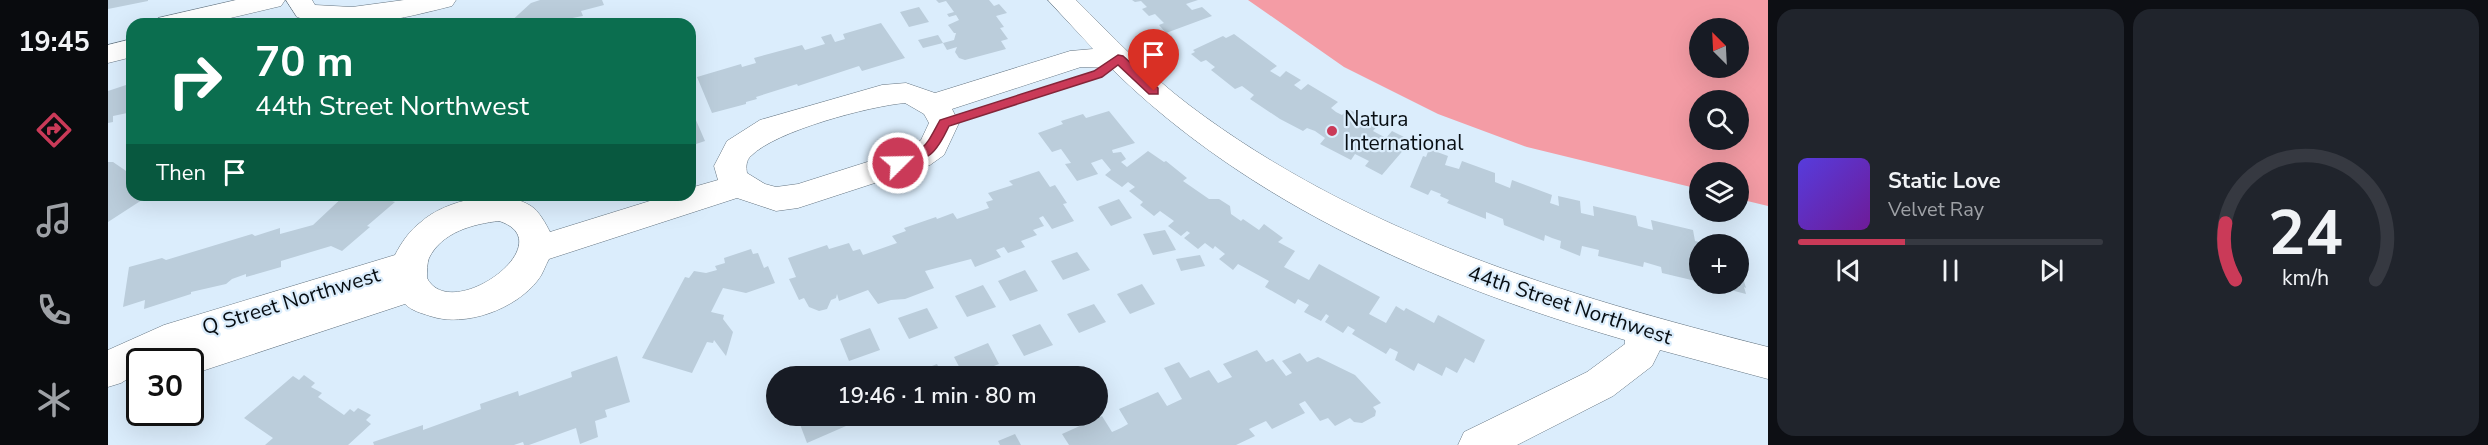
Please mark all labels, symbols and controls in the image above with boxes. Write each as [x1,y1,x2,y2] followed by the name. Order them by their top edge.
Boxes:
[1689,18,1749,78] north arrow
[1689,18,1749,294] map controls
[18,24,90,61] text: 19:45
[1128,29,1179,91] pin
[255,34,354,91] text: 70 m
[1137,38,1170,71] icon: arrive
[156,42,234,120] icon: right
[255,88,529,125] text: 44th Street Northwest
[1689,90,1749,150] button: search
[1344,105,1464,157] place label: Natura International
[33,109,75,151] icon: directions
[1325,124,1339,138] marker: Natura International
[866,131,930,195] position arrow
[218,156,251,189] icon: arrive
[156,158,206,188] text: Then
[1689,162,1749,222] button: layers
[1888,166,2001,196] text: Static Love
[2268,191,2343,276] text: 24
[1888,196,1984,223] text: Velvet Ray
[33,199,75,241] icon: music
[1689,234,1749,294] button: +
[1832,254,1865,287] icon: previous
[1934,254,1967,287] icon: pause
[2035,254,2068,287] icon: next
[1464,259,1676,351] street label: 44th Street Northwest
[199,260,384,341] street label: Q Street Northwest
[2282,263,2329,293] text: km/h
[33,289,75,331] icon: phone
[126,348,204,426] speed limit sign: 30
[33,379,75,421] icon: climate
[838,381,1036,411] text: 19:46 · 1 min · 80 m

